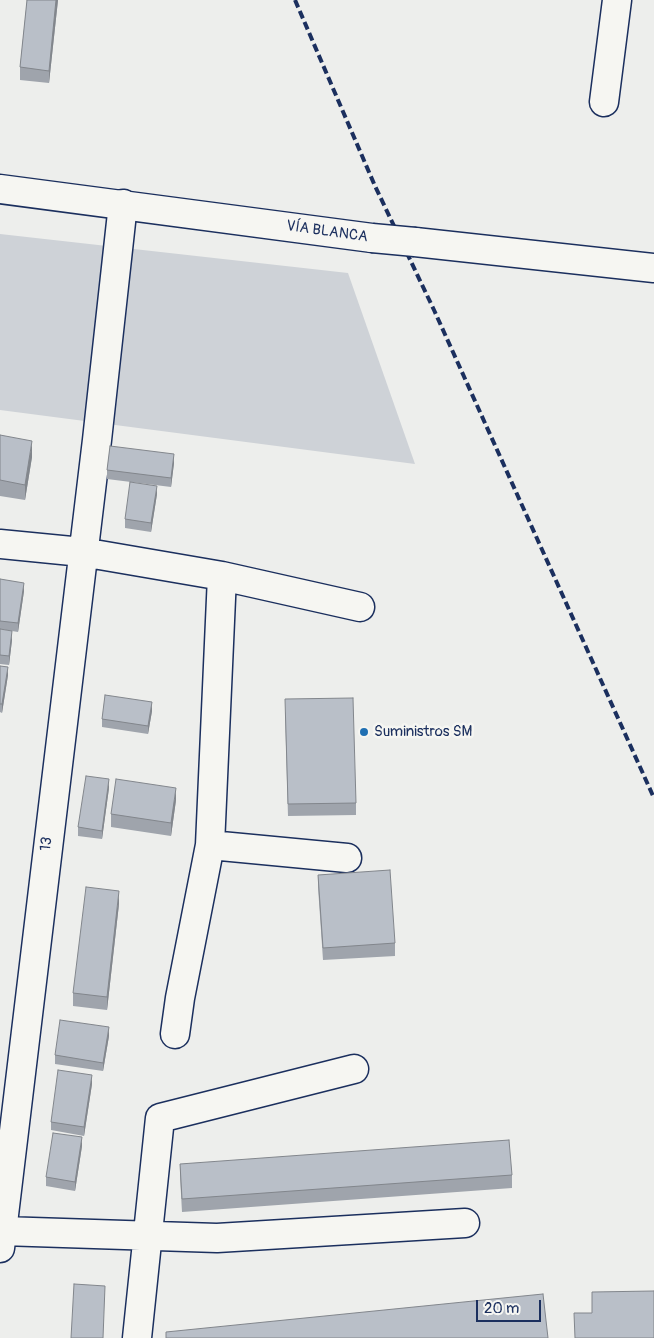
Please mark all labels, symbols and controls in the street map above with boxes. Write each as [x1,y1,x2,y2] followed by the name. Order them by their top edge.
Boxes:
[285,217,369,247] street label: VÍA BLANCA
[374,723,472,741] place label: Suministros SM
[358,726,370,738] marker: Suministros SM
[37,836,57,852] street label: 13
[479,1290,544,1322] scale bar
[484,1299,519,1318] text: 20 m

